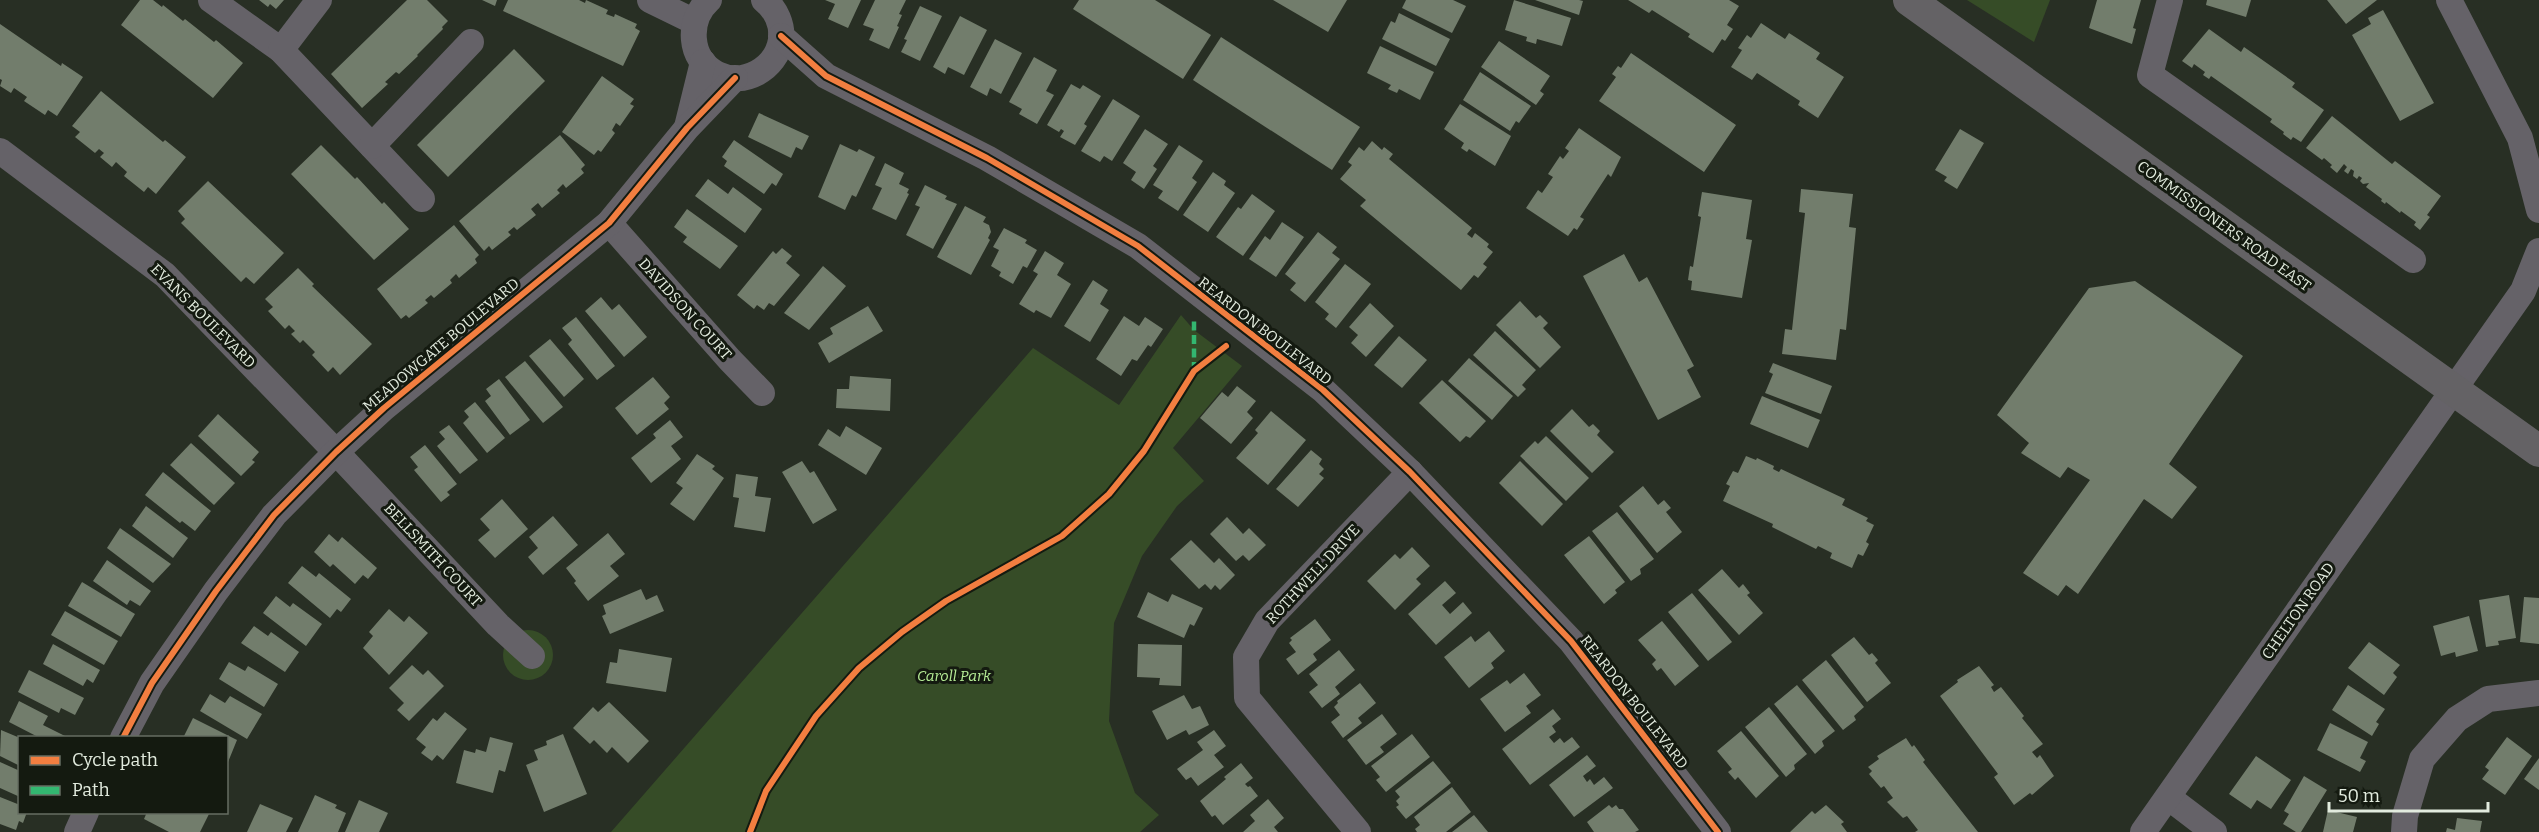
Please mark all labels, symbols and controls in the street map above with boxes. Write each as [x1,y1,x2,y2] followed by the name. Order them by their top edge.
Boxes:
[2134,157,2315,295] street label: COMMISSIONERS ROAD EAST
[635,255,735,364] street label: DAVIDSON COURT
[147,260,259,372] street label: EVANS BOULEVARD
[1195,273,1335,389] street label: REARDON BOULEVARD
[359,274,523,416] street label: MEADOWGATE BOULEVARD
[380,500,486,611] street label: BELLSMITH COURT
[1262,521,1364,627] street label: ROTHWELL DRIVE
[2258,559,2338,663] street label: CHELTON ROAD
[1576,632,1692,772] street label: REARDON BOULEVARD
[917,667,992,685] park label: Caroll Park
[18,736,228,814] legend
[72,749,158,771] text: Cycle path
[2329,775,2488,813] scale bar
[72,779,110,801] text: Path
[2338,785,2380,807] text: 50 m

